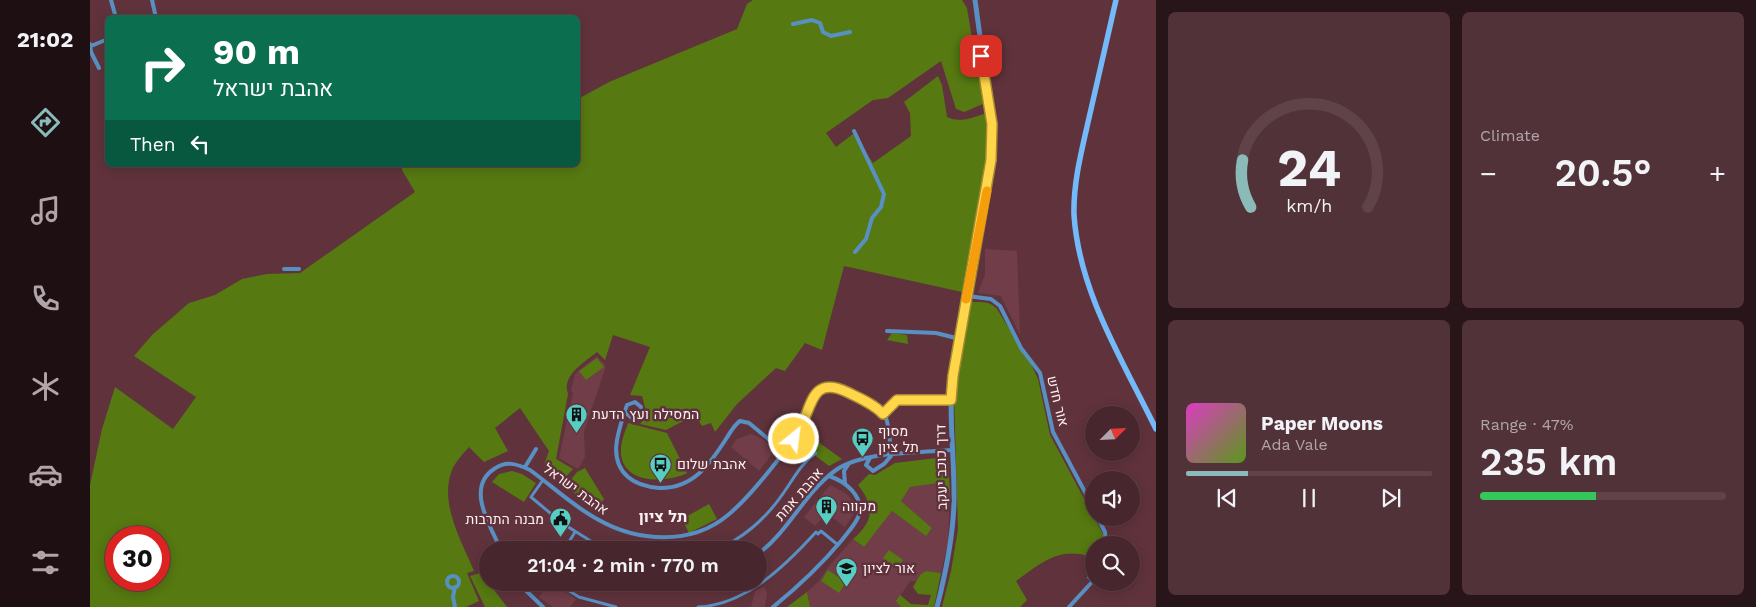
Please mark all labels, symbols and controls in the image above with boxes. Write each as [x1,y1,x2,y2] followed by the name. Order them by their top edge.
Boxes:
[17,27,73,52] text: 21:02
[213,31,300,73] text: 90 m
[130,35,195,100] icon: right
[960,35,1002,77] pin
[967,42,995,70] icon: arrive
[213,76,333,101] text: אהבת ישראל
[28,105,63,140] icon: directions
[1480,126,1540,145] text: Climate
[186,130,214,158] icon: left
[130,133,176,156] text: Then
[1277,138,1341,199] text: 24
[1554,151,1652,195] text: 20.5°
[1480,157,1497,190] text: −
[1709,157,1726,190] text: +
[28,193,63,228] icon: music
[1286,195,1332,216] text: km/h
[28,281,63,316] icon: phone
[28,369,63,404] icon: climate
[1044,374,1072,428] street label: אור חדש
[564,402,588,433] building icon: המסילה ועץ הדעת
[592,406,699,422] place label: המסילה ועץ הדעת
[1085,406,1140,461] north arrow
[1085,406,1140,591] map controls
[767,412,819,464] position arrow
[1261,412,1383,435] text: Paper Moons
[1480,415,1574,434] text: Range · 47%
[878,423,919,455] place label: מסוף תל ציון
[932,424,950,510] street label: דרך כוכב יעקב
[850,427,874,458] bus stop icon: מסוף תל ציון
[1261,435,1328,454] text: Ada Vale
[1480,440,1617,484] text: 235 km
[649,452,673,483] bus stop icon: אהבת שלום
[677,456,746,472] place label: אהבת שלום
[28,457,63,492] icon: car
[540,460,612,518] street label: אהבת ישראל
[772,464,826,524] street label: אהבת אמת
[1085,471,1140,526] button: sound
[1213,484,1241,512] icon: previous
[1295,484,1323,512] icon: pause
[1377,484,1405,512] icon: next
[814,494,838,525] building icon: מקווה
[842,498,876,514] place label: מקווה
[548,507,572,538] public building icon: מבנה התרבות
[639,507,687,526] district label: תל ציון
[466,511,544,527] place label: מבנה התרבות
[105,526,170,591] speed limit sign: 30
[1085,536,1140,591] button: search
[28,545,63,580] icon: filters
[527,554,719,577] text: 21:04 · 2 min · 770 m
[835,556,859,587] school or university icon: אור לציון
[863,560,915,576] place label: אור לציון

